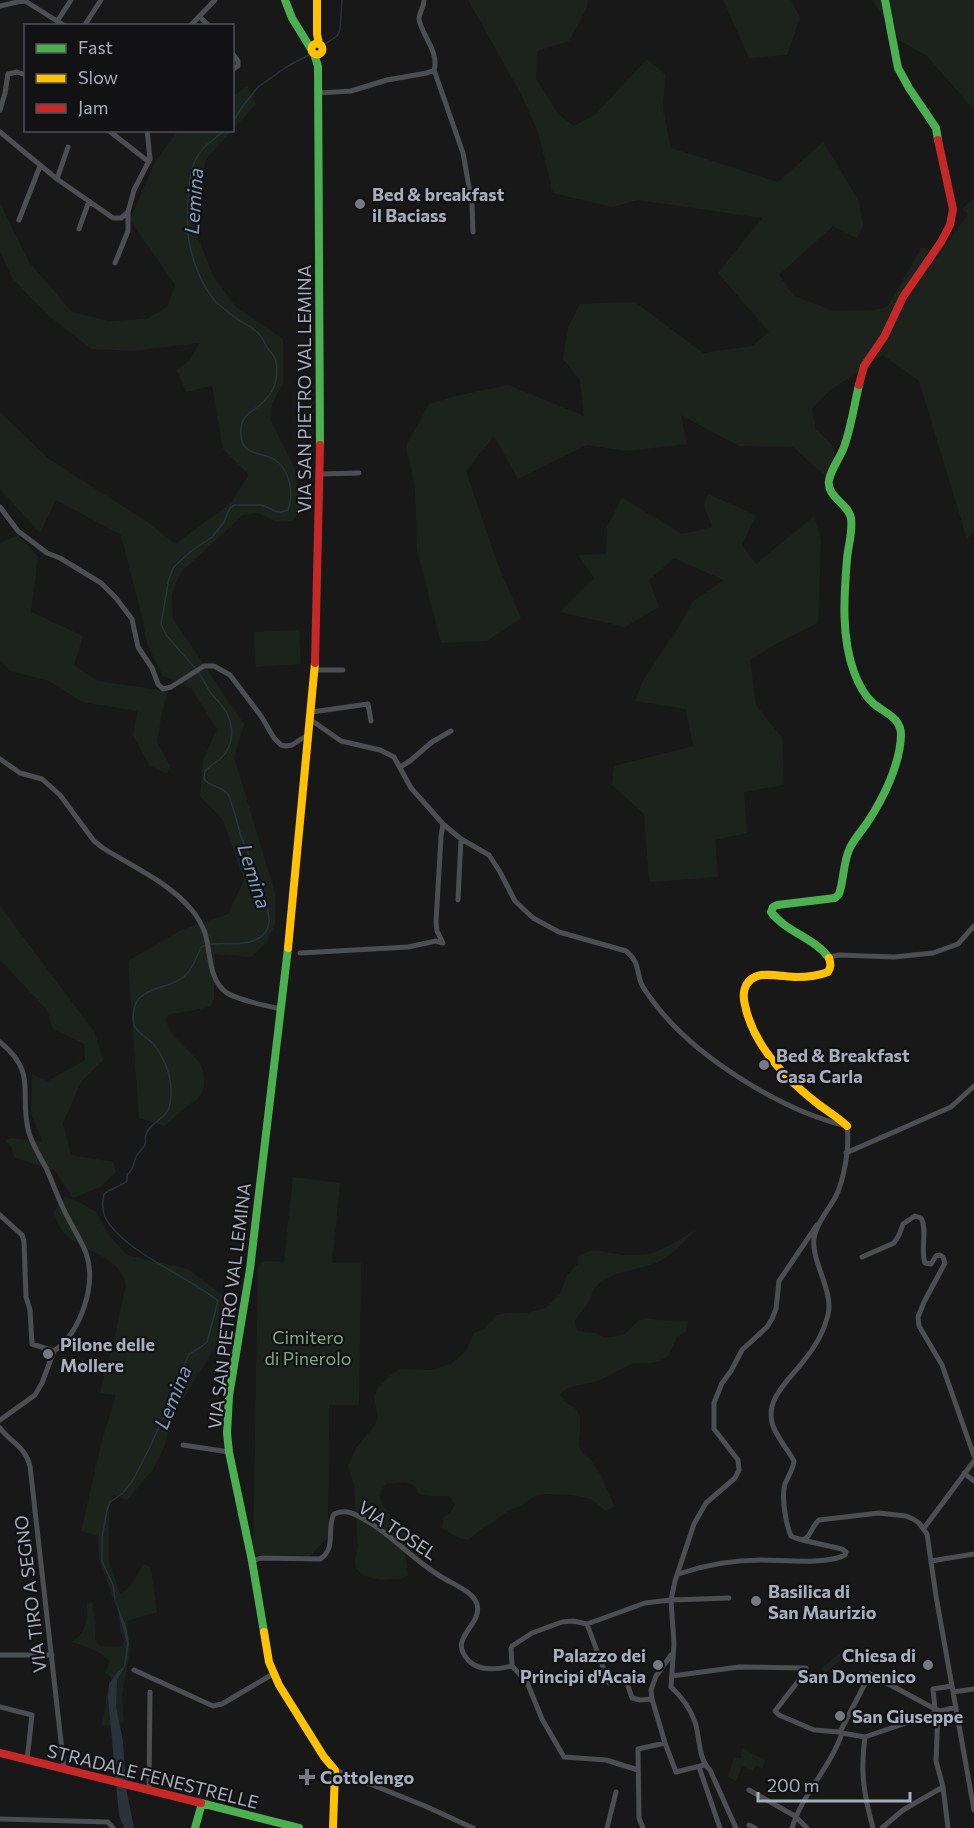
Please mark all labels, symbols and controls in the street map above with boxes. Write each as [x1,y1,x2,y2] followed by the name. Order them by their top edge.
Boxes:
[24,24,234,132] legend
[78,36,113,58] text: Fast
[78,66,118,88] text: Slow
[78,96,108,118] text: Jam
[179,167,207,235] water label: Lemina
[372,183,505,226] place label: Bed & breakfast il Baciass
[353,197,367,211] marker: Bed & breakfast il Baciass
[293,265,315,513] street label: VIA SAN PIETRO VAL LEMINA
[233,841,277,911] water label: Lemina
[776,1044,910,1087] place label: Bed & Breakfast Casa Carla
[757,1058,771,1072] marker: Bed & Breakfast Casa Carla
[203,1181,255,1431] street label: VIA SAN PIETRO VAL LEMINA
[264,1326,352,1369] park label: Cimitero di Pinerolo
[60,1333,155,1376] place label: Pilone delle Mollere
[41,1347,55,1361] marker: Pilone delle Mollere
[148,1362,196,1432] water label: Lemina
[354,1496,442,1564] street label: VIA TOSEL
[9,1514,51,1674] street label: VIA TIRO A SEGNO
[768,1580,877,1623] place label: Basilica di San Maurizio
[749,1594,763,1608] marker: Basilica di San Maurizio
[520,1644,646,1687] place label: Palazzo dei Principi d'Acaia
[798,1644,916,1687] place label: Chiesa di San Domenico
[651,1658,665,1672] marker: Palazzo dei Principi d'Acaia
[921,1658,935,1672] marker: Chiesa di San Domenico
[852,1705,963,1727] place label: San Giuseppe
[833,1709,847,1723] marker: San Giuseppe
[45,1739,261,1813] street label: STRADALE FENESTRELLE
[758,1765,910,1803] scale bar
[320,1766,414,1788] place label: Cottolengo
[298,1768,316,1786] marker: Cottolengo
[767,1774,820,1796] text: 200 m

